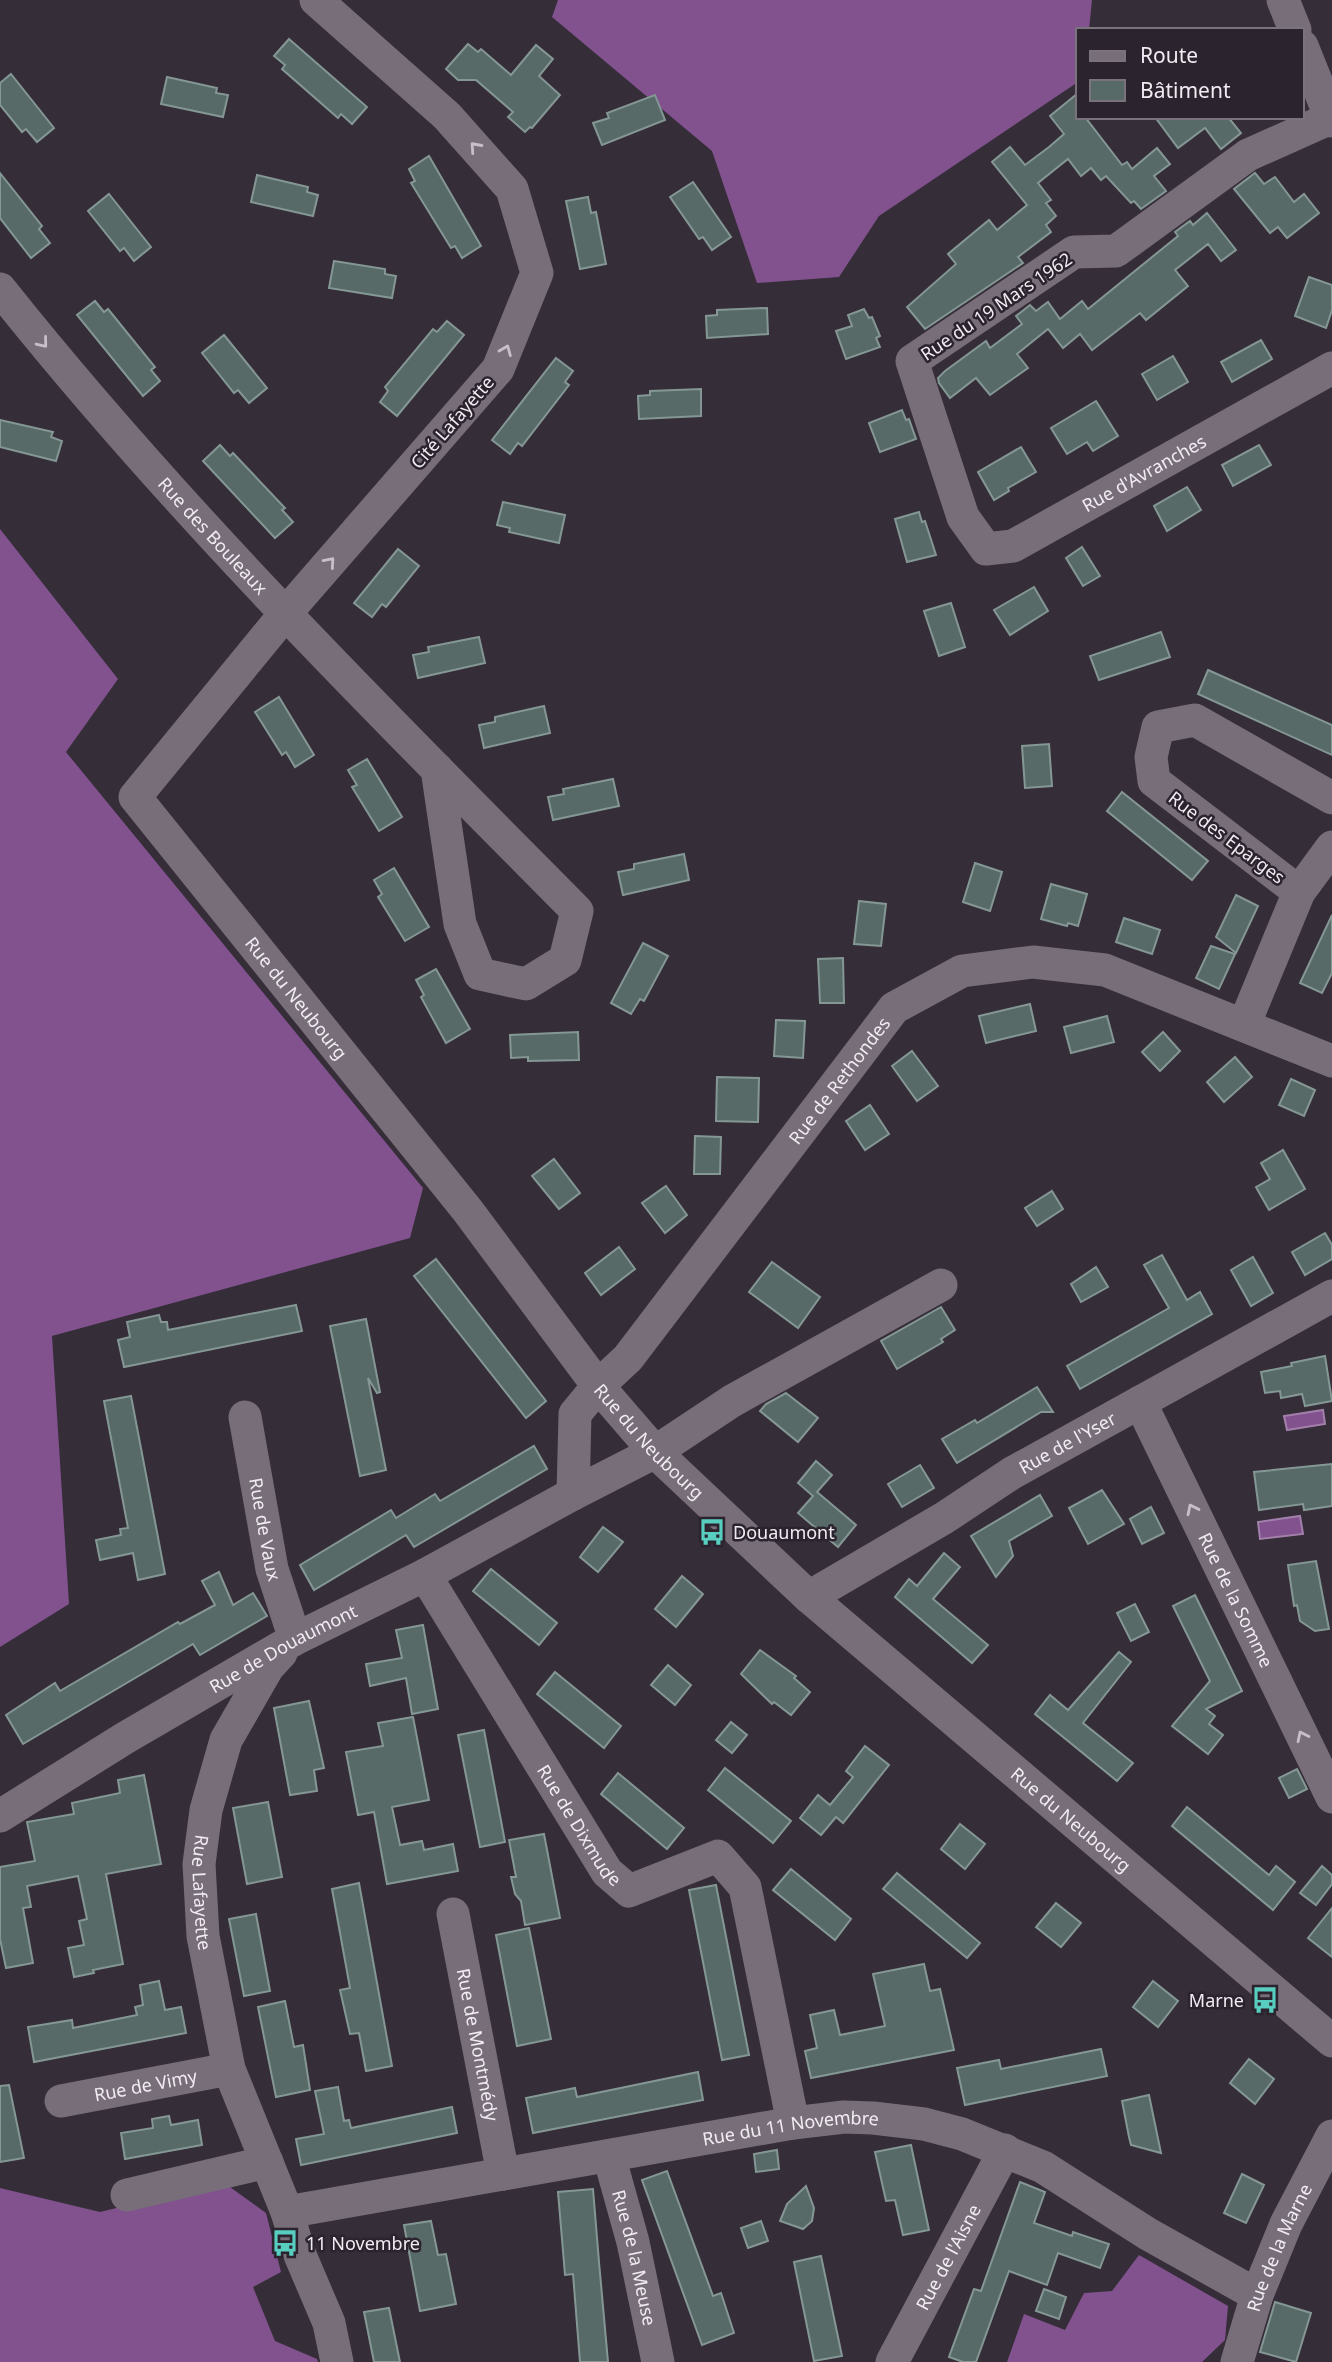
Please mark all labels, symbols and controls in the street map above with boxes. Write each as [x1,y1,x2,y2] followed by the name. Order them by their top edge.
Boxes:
[1076,28,1304,119] legend
[1140,41,1198,69] text: Route
[1140,76,1231,104] text: Bâtiment
[471,142,483,155] one-way arrow
[916,246,1076,366] street label: Rue du 19 Mars 1962
[34,335,47,347] one-way arrow
[497,345,511,357] one-way arrow
[405,370,499,474] street label: Cité Lafayette
[1078,429,1210,517] street label: Rue d'Avranches
[153,472,273,600] street label: Rue des Bouleaux
[322,557,334,570] one-way arrow
[1164,785,1290,889] street label: Rue des Eparges
[240,932,353,1064] street label: Rue du Neubourg
[783,1012,895,1149] street label: Rue de Rethondes
[589,1378,709,1504] street label: Rue du Neubourg
[1014,1406,1121,1479] street label: Rue de l'Yser
[244,1476,287,1584] street label: Rue de Vaux
[1187,1504,1201,1516] one-way arrow
[697,1517,727,1547] bus stop icon: Douaumont
[733,1520,835,1544] place label: Douaumont
[1193,1528,1279,1671] street label: Rue de la Somme
[205,1598,361,1698] street label: Rue de Douaumont
[1296,1731,1310,1743] one-way arrow
[532,1760,627,1891] street label: Rue de Dixmude
[1006,1762,1136,1877] street label: Rue du Neubourg
[187,1833,217,1952] street label: Rue Lafayette
[452,1966,505,2124] street label: Rue de Montmédy
[1250,1985,1280,2015] bus stop icon: Marne
[1189,1988,1244,2012] place label: Marne
[92,2063,200,2106] street label: Rue de Vimy
[701,2104,880,2151] street label: Rue du 11 Novembre
[1241,2179,1317,2315] street label: Rue de la Marne
[607,2187,662,2328] street label: Rue de la Meuse
[910,2200,986,2314] street label: Rue de l'Aisne
[270,2228,300,2258] bus stop icon: 11 Novembre
[306,2231,420,2255] place label: 11 Novembre

